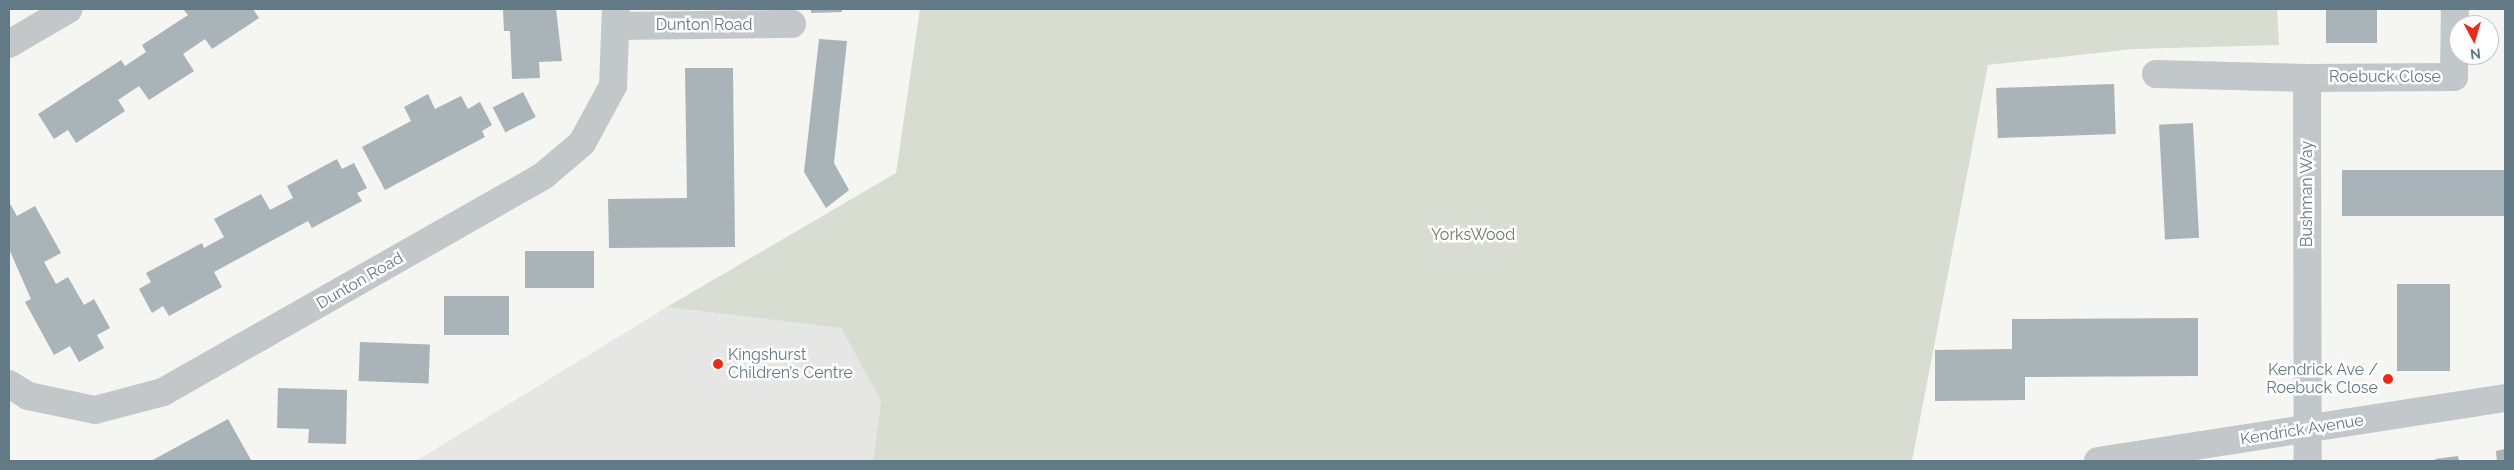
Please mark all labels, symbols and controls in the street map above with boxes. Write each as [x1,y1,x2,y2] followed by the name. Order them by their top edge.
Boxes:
[656,15,752,35] street label: Dunton Road
[2449,15,2499,65] north arrow
[2469,45,2482,62] text: N
[2329,67,2441,87] street label: Roebuck Close
[2297,140,2317,248] street label: Bushman Way
[1431,225,1515,245] park label: YorksWood
[313,249,407,313] street label: Dunton Road
[728,345,853,383] place label: Kingshurst Children’s Centre
[712,358,724,370] marker: Kingshurst Children’s Centre
[2266,360,2378,398] place label: Kendrick Ave / Roebuck Close
[2382,373,2394,385] marker: Kendrick Ave / Roebuck Close
[2239,411,2365,449] street label: Kendrick Avenue

